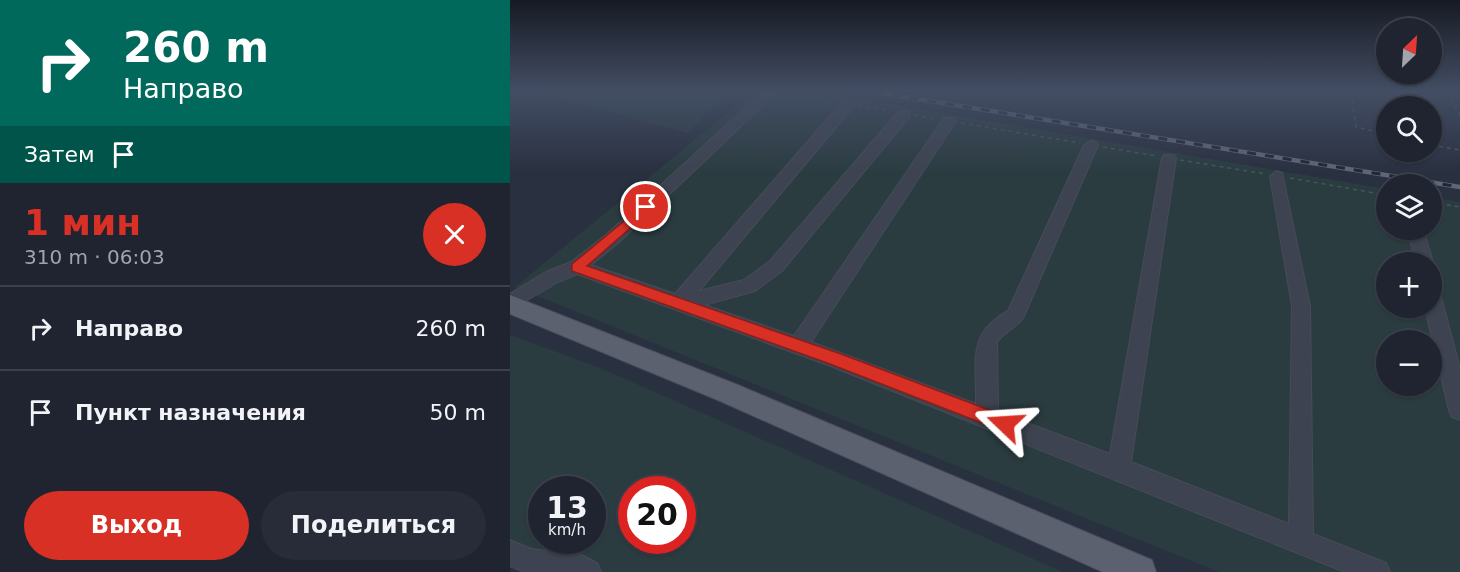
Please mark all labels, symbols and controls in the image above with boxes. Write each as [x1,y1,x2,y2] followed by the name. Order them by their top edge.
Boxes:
[1376,18,1442,84] north arrow
[1376,18,1442,396] map controls
[123,23,269,72] text: 260 m
[24,24,102,102] icon: right
[123,73,244,104] text: Направо
[1376,96,1442,162] button: search
[107,138,140,171] icon: arrive
[24,142,95,167] text: Затем
[1376,174,1442,240] button: layers
[620,181,671,232] pin
[629,190,662,223] icon: arrive
[24,202,141,243] text: 1 мин
[423,203,486,266] button: close
[24,245,165,269] text: 310 m · 06:03
[1376,252,1442,318] button: +
[24,312,57,345] icon: right
[75,316,183,341] text: Направо
[416,316,486,341] text: 260 m
[1376,330,1442,396] button: −
[973,392,1037,456] position arrow
[24,396,57,429] icon: arrive
[75,400,306,425] text: Пункт назначения
[430,400,486,425] text: 50 m
[618,476,696,554] speed limit sign: 20
[546,490,588,525] text: 13
[24,491,249,560] button: Выход
[261,491,486,560] button: Поделиться
[548,521,586,539] text: km/h

